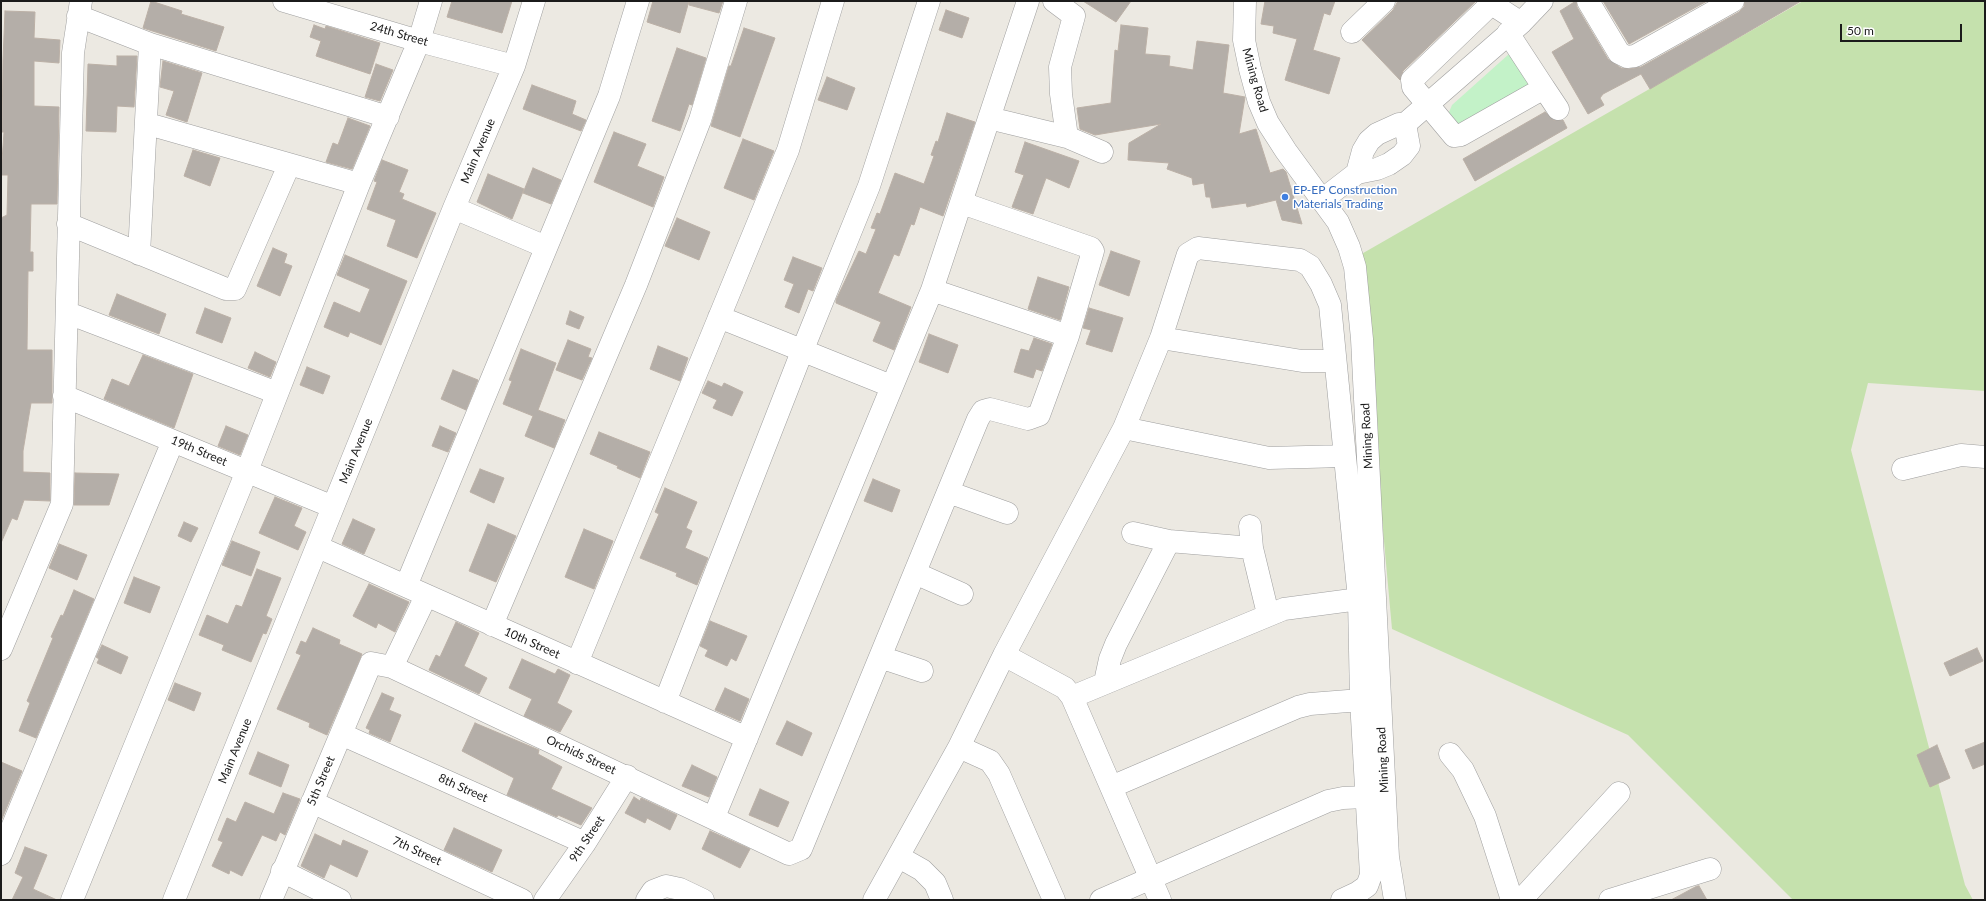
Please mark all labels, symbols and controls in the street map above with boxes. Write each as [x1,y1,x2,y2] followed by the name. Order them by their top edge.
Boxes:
[1842,16,1964,42] scale bar
[368,19,430,49] street label: 24th Street
[1847,23,1874,38] text: 50 m
[1239,46,1271,114] street label: Mining Road
[458,116,498,186] street label: Main Avenue
[1293,183,1397,211] place label: EP-EP Construction Materials Trading
[1280,192,1290,202] marker: EP-EP Construction Materials Trading
[1358,403,1376,469] street label: Mining Road
[336,416,376,486] street label: Main Avenue
[169,433,229,469] street label: 19th Street
[502,624,562,662] street label: 10th Street
[215,716,255,786] street label: Main Avenue
[1374,727,1392,793] street label: Mining Road
[544,733,618,777] street label: Orchids Street
[304,754,338,808] street label: 5th Street
[436,771,490,805] street label: 8th Street
[566,813,608,865] street label: 9th Street
[390,833,444,869] street label: 7th Street

